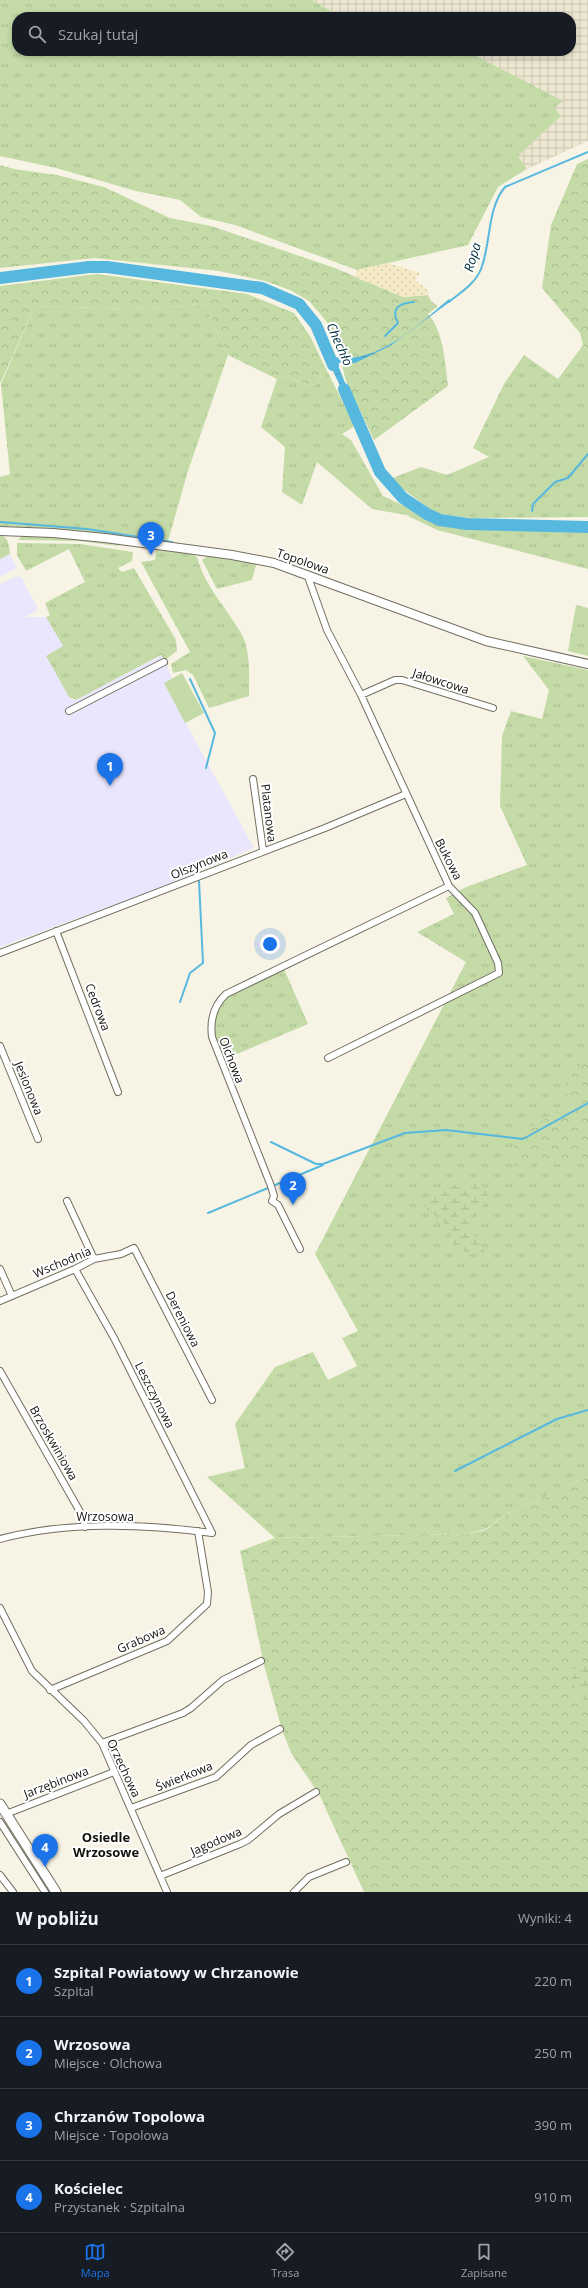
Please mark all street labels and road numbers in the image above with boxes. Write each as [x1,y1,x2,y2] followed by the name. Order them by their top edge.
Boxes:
[274,544,332,578] street label: Topolowa
[410,664,471,698] street label: Jałowcowa
[257,783,281,843] street label: Platanowa
[431,835,467,883] street label: Bukowa
[168,845,230,883] street label: Olszynowa
[81,981,115,1033] street label: Cedrowa
[215,1034,249,1086] street label: Olchowa
[10,1058,47,1117] street label: Jesionowa
[30,1242,94,1282] street label: Wschodnia
[162,1288,204,1350] street label: Dereniowa
[131,1359,179,1431] street label: Leszczynowa
[26,1403,82,1483] street label: Brzoskwiniowa
[76,1508,134,1525] street label: Wrzosowa
[114,1621,168,1657] street label: Grabowa
[103,1736,145,1800] street label: Orzechowa
[153,1757,215,1795] street label: Świerkowa
[20,1762,91,1802] street label: Jarzębinowa
[187,1823,244,1860] street label: Jagodowa

